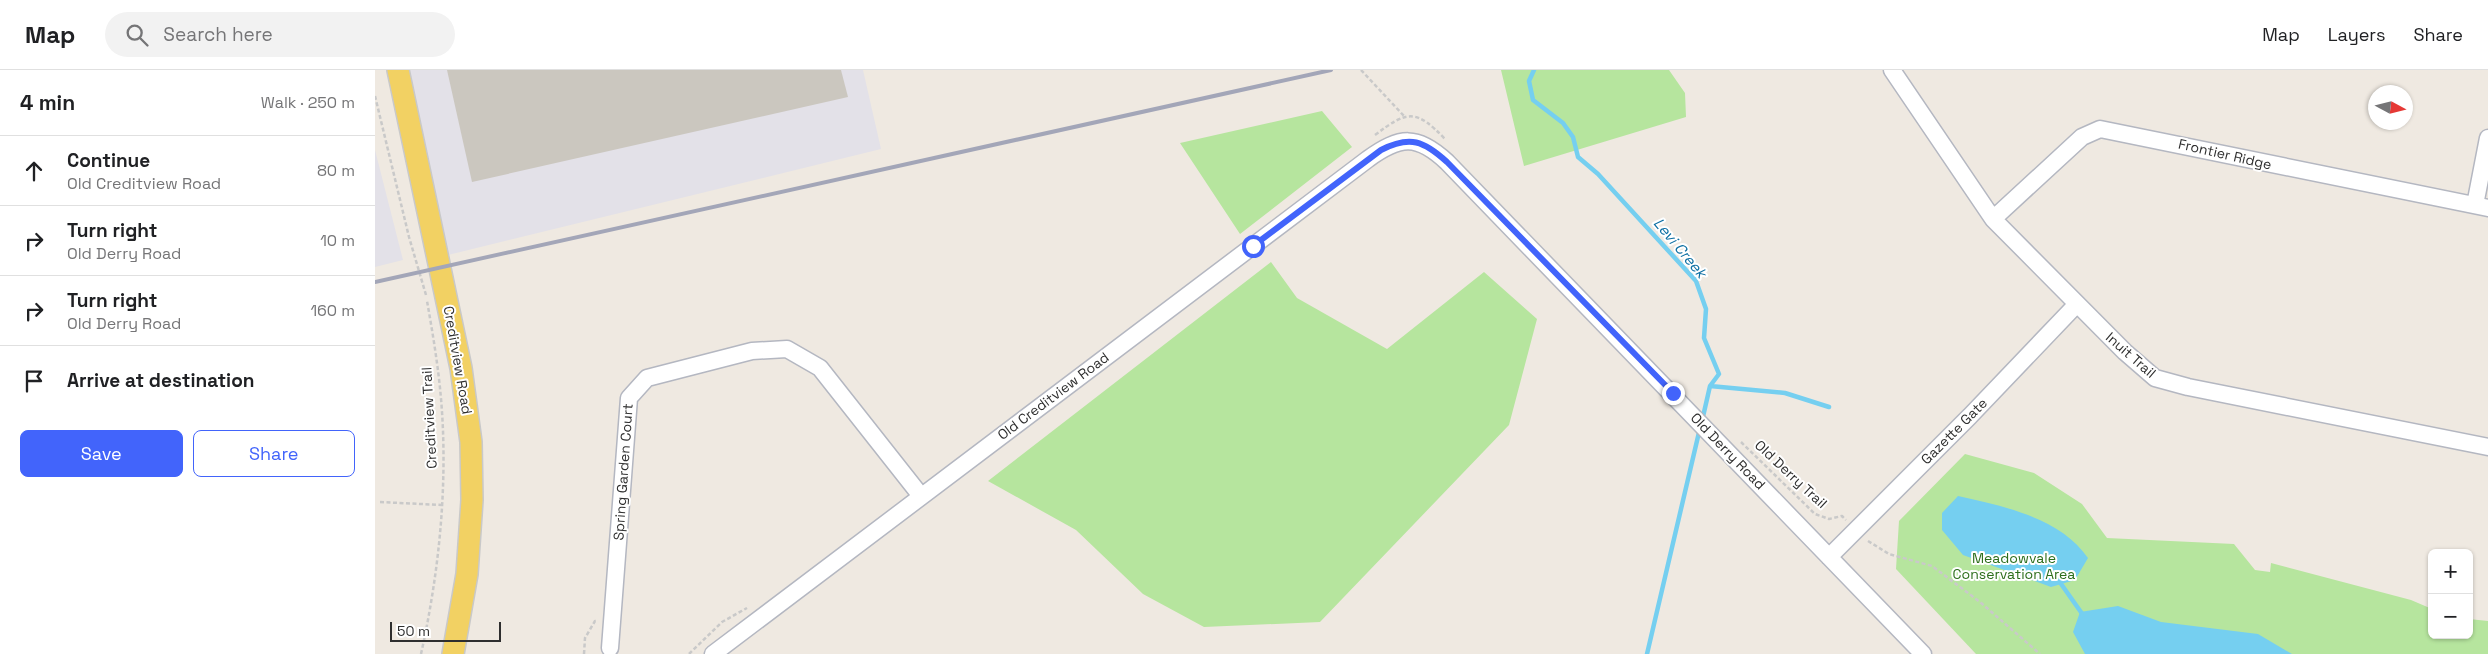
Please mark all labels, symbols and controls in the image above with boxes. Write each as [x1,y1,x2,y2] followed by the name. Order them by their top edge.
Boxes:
[105,12,455,57] search box
[25,19,75,50] text: Map
[123,21,151,49] icon: search
[163,22,273,47] text: Search here
[2262,23,2300,46] text: Map
[2328,23,2385,46] text: Layers
[2413,23,2463,46] text: Share
[2368,85,2413,130] north arrow
[20,89,75,116] text: 4 min
[261,92,355,113] text: Walk · 250 m
[2177,135,2273,173] street label: Frontier Ridge
[67,148,150,173] text: Continue
[20,157,48,185] icon: ahead
[317,160,355,181] text: 80 m
[67,173,221,194] text: Old Creditview Road
[1650,214,1712,283] water label: Levi Creek
[67,218,157,243] text: Turn right
[20,227,48,255] icon: right
[320,230,355,251] text: 10 m
[1242,235,1265,258] route start
[67,243,181,264] text: Old Derry Road
[67,288,157,313] text: Turn right
[20,297,48,325] icon: right
[310,300,355,321] text: 160 m
[440,305,476,415] street label: Creditview Road
[67,313,181,334] text: Old Derry Road
[2102,328,2160,382] street label: Inuit Trail
[994,348,1112,444] street label: Old Creditview Road
[20,367,48,395] icon: arrive
[417,367,441,469] street label: Creditview Trail
[67,368,255,393] text: Arrive at destination
[1662,382,1685,405] route end
[1917,394,1991,468] street label: Gazette Gate
[609,403,637,541] street label: Spring Garden Court
[1687,409,1769,493] street label: Old Derry Road
[20,430,183,477] button: Save
[193,430,355,477] button: Share
[1751,436,1831,512] street label: Old Derry Trail
[1953,549,2075,583] park label: Meadowvale Conservation Area
[2428,549,2473,639] map controls
[2428,549,2473,594] button: +
[2428,594,2473,639] button: −
[390,619,501,642] scale bar
[397,622,430,640] text: 50 m

